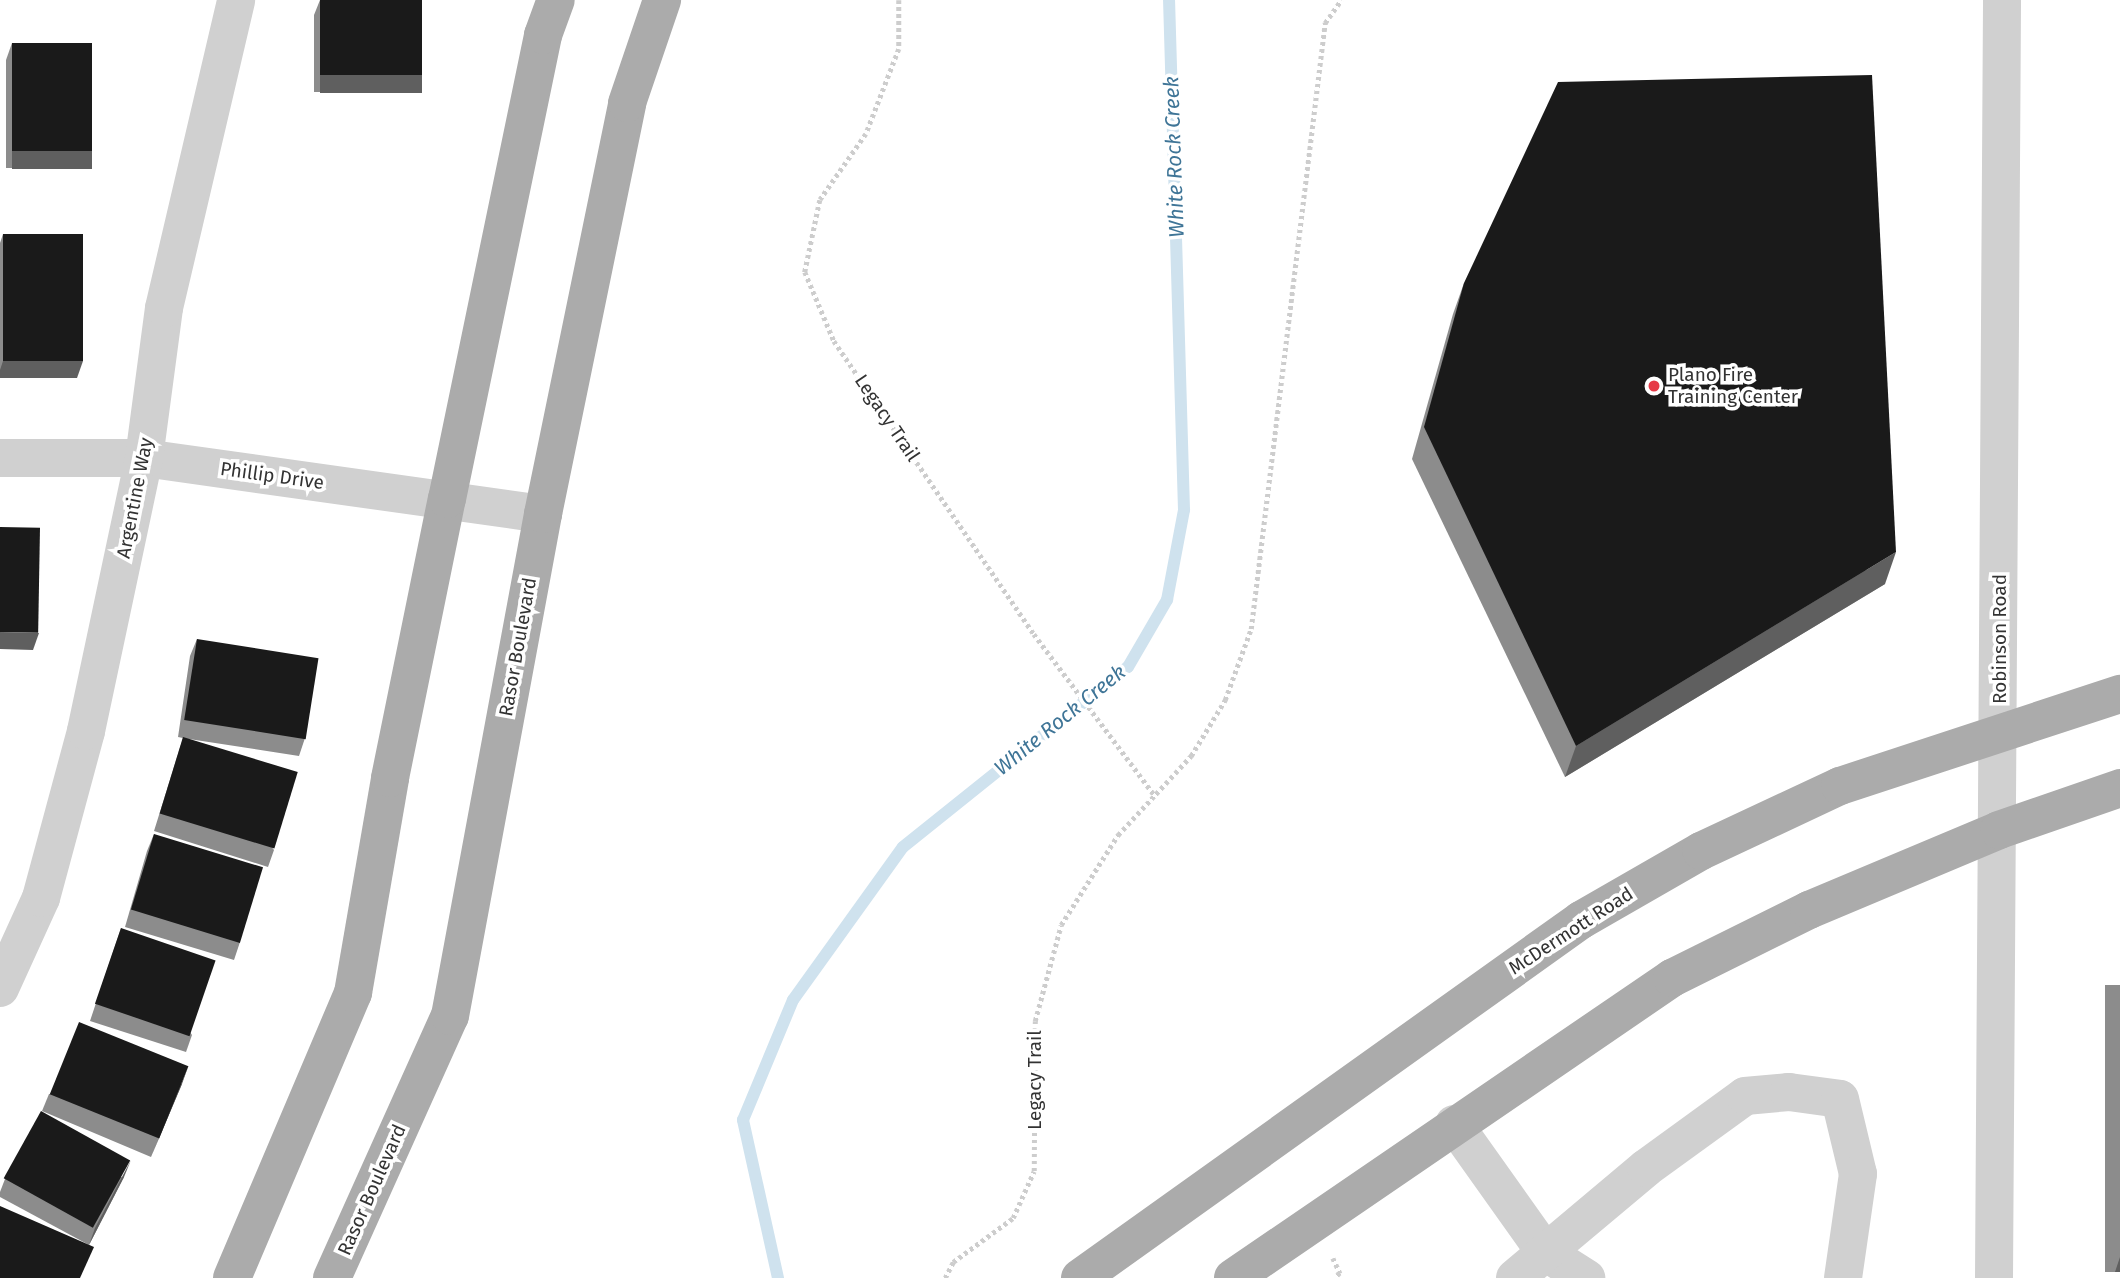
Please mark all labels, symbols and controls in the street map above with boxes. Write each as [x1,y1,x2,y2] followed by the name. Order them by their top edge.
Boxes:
[1159,76,1189,238] water label: White Rock Creek
[1668,364,1798,408] place label: Plano Fire Training Center
[850,370,924,466] street label: Legacy Trail
[1646,378,1662,394] marker: Plano Fire Training Center
[112,436,158,560] street label: Argentine Way
[219,457,325,495] street label: Phillip Drive
[1989,574,2011,704] street label: Robinson Road
[495,576,541,718] street label: Rasor Boulevard
[989,659,1131,781] water label: White Rock Creek
[1505,882,1637,980] street label: McDermott Road
[1024,1030,1046,1130] street label: Legacy Trail
[333,1121,411,1259] street label: Rasor Boulevard

